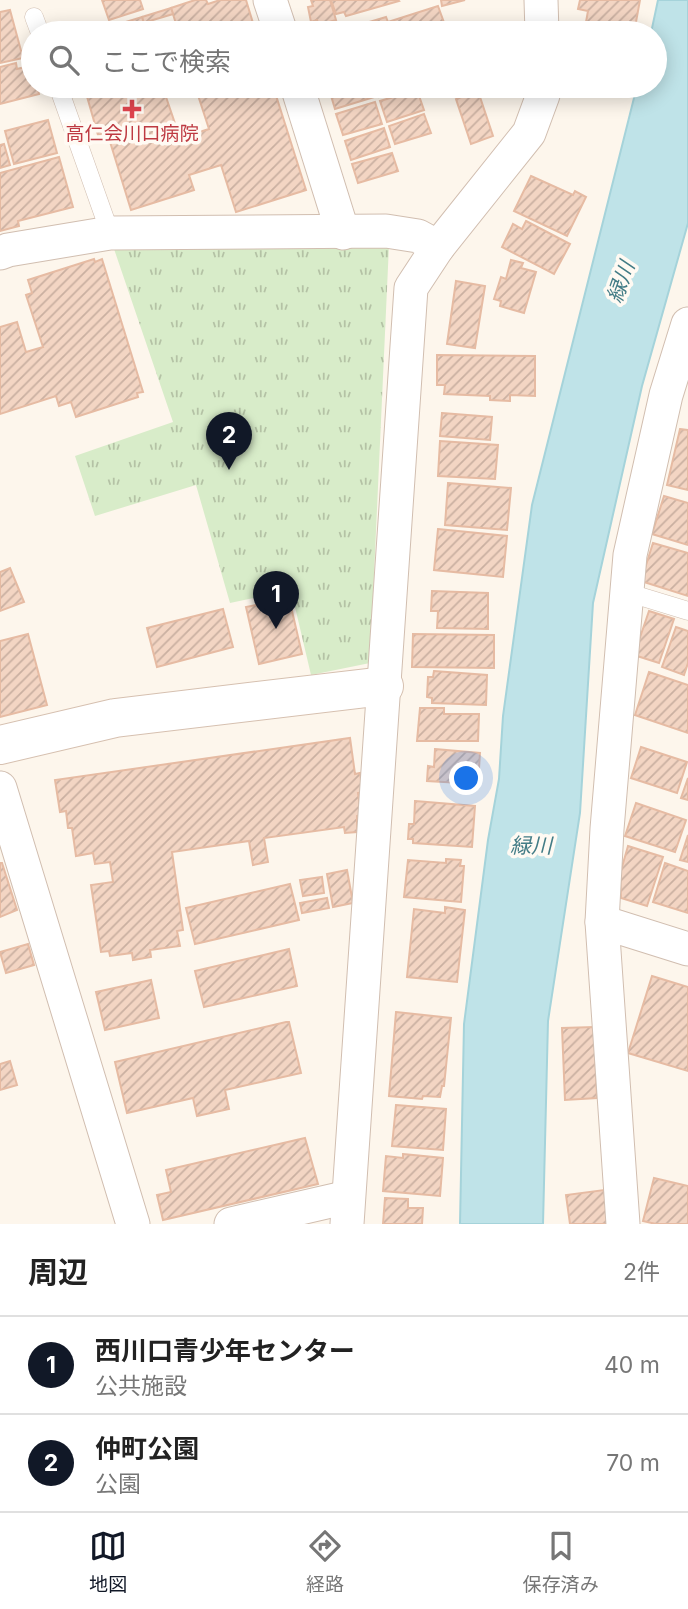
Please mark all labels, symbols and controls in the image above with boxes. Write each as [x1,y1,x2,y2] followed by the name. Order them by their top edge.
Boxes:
[21,21,667,98] search box
[45,41,83,79] icon: search
[101,46,231,77] text: ここで検索
[122,99,142,119] marker: 高仁会川口病院
[65,122,199,145] place label: 高仁会川口病院
[602,256,640,306] water label: 緑川
[206,412,252,470] pin: 2
[253,571,299,629] pin: 1
[449,761,483,795] your location
[510,833,554,858] water label: 緑川
[28,1254,88,1290] text: 周辺
[623,1258,660,1286] text: 2件
[95,1335,355,1366] text: 西川口青少年センター
[46,1351,56,1379] text: 1
[604,1351,660,1379] text: 40 m
[95,1372,187,1400] text: 公共施設
[95,1433,199,1464] text: 仲町公園
[44,1449,58,1477] text: 2
[606,1449,660,1477] text: 70 m
[95,1470,141,1498] text: 公園
[89,1527,127,1596] tab: 地図
[306,1527,344,1596] tab: 経路
[523,1527,599,1596] tab: 保存済み

